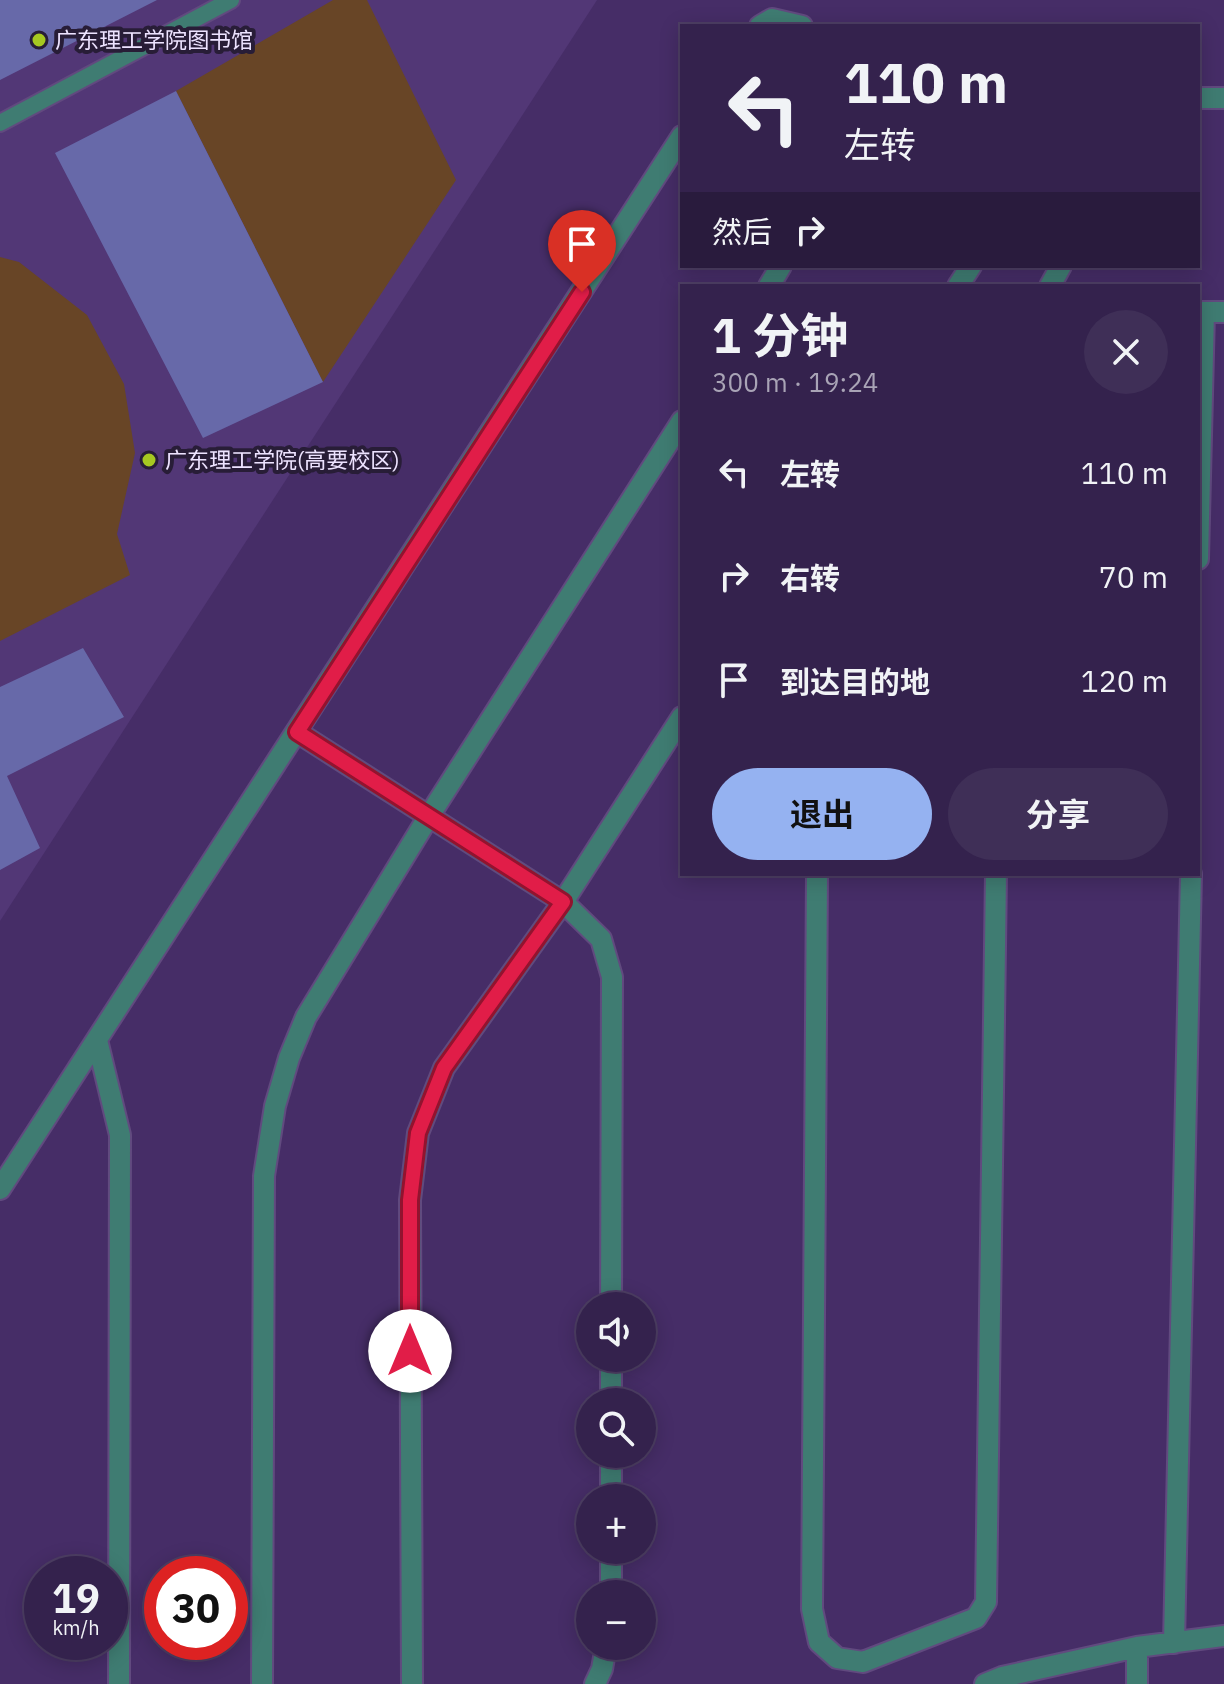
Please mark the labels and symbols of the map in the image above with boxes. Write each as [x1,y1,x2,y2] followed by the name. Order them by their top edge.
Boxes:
[55,25,253,54] place label: 广东理工学院图书馆
[30,31,48,49] marker: 广东理工学院图书馆
[548,210,616,292] pin
[165,445,400,474] place label: 广东理工学院(高要校区)
[140,451,158,469] marker: 广东理工学院(高要校区)
[368,1309,452,1393] position arrow
[144,1556,248,1660] speed limit sign: 30

